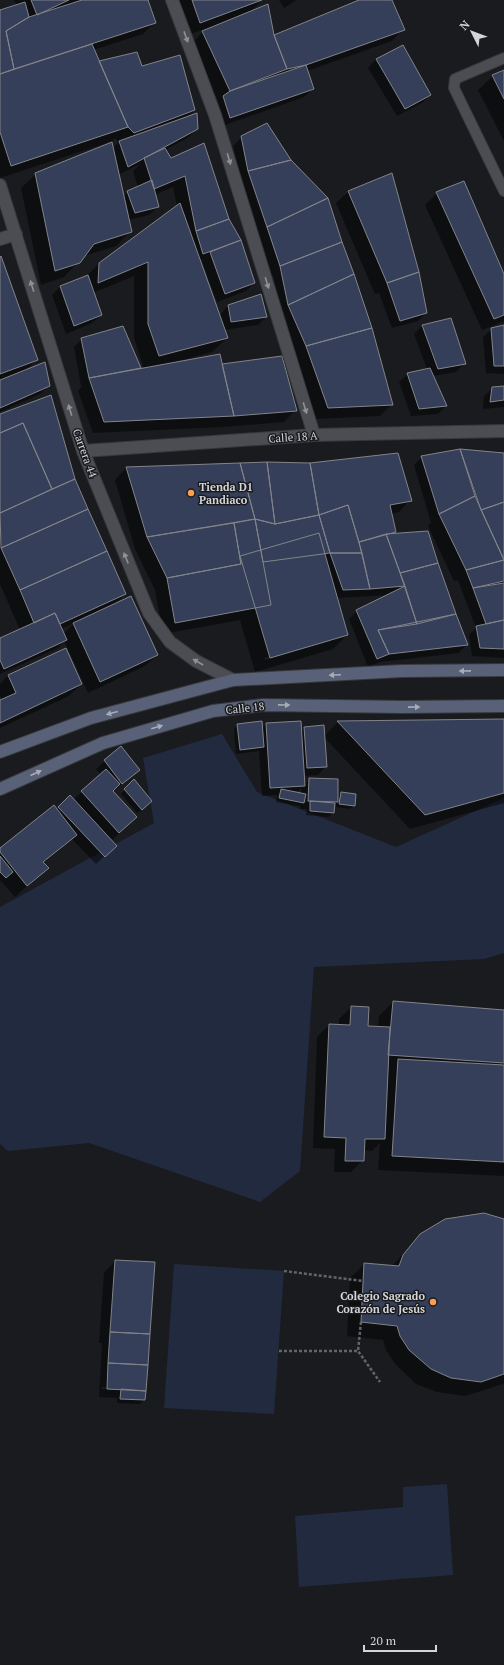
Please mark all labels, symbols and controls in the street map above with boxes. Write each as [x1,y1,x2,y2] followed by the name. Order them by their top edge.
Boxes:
[452,12,492,52] north arrow
[457,17,473,33] text: N
[183,31,189,43] one-way arrow
[226,154,232,166] one-way arrow
[264,278,270,290] one-way arrow
[29,280,35,292] one-way arrow
[303,402,309,414] one-way arrow
[67,404,73,416] one-way arrow
[70,427,100,479] street label: Carrera 44
[268,428,318,446] street label: Calle 18 A
[199,480,253,507] place label: Tienda D1 Pandiaco
[186,488,196,498] marker: Tienda D1 Pandiaco
[123,551,129,563] one-way arrow
[192,658,204,665] one-way arrow
[458,668,471,674] one-way arrow
[328,672,341,678] one-way arrow
[225,699,265,717] street label: Calle 18
[278,702,291,708] one-way arrow
[408,704,421,710] one-way arrow
[105,710,118,716] one-way arrow
[151,724,163,730] one-way arrow
[30,770,41,776] one-way arrow
[336,1289,425,1316] place label: Colegio Sagrado Corazón de Jesús
[428,1297,438,1307] marker: Colegio Sagrado Corazón de Jesús
[364,1627,436,1653] scale bar
[370,1633,397,1648] text: 20 m

